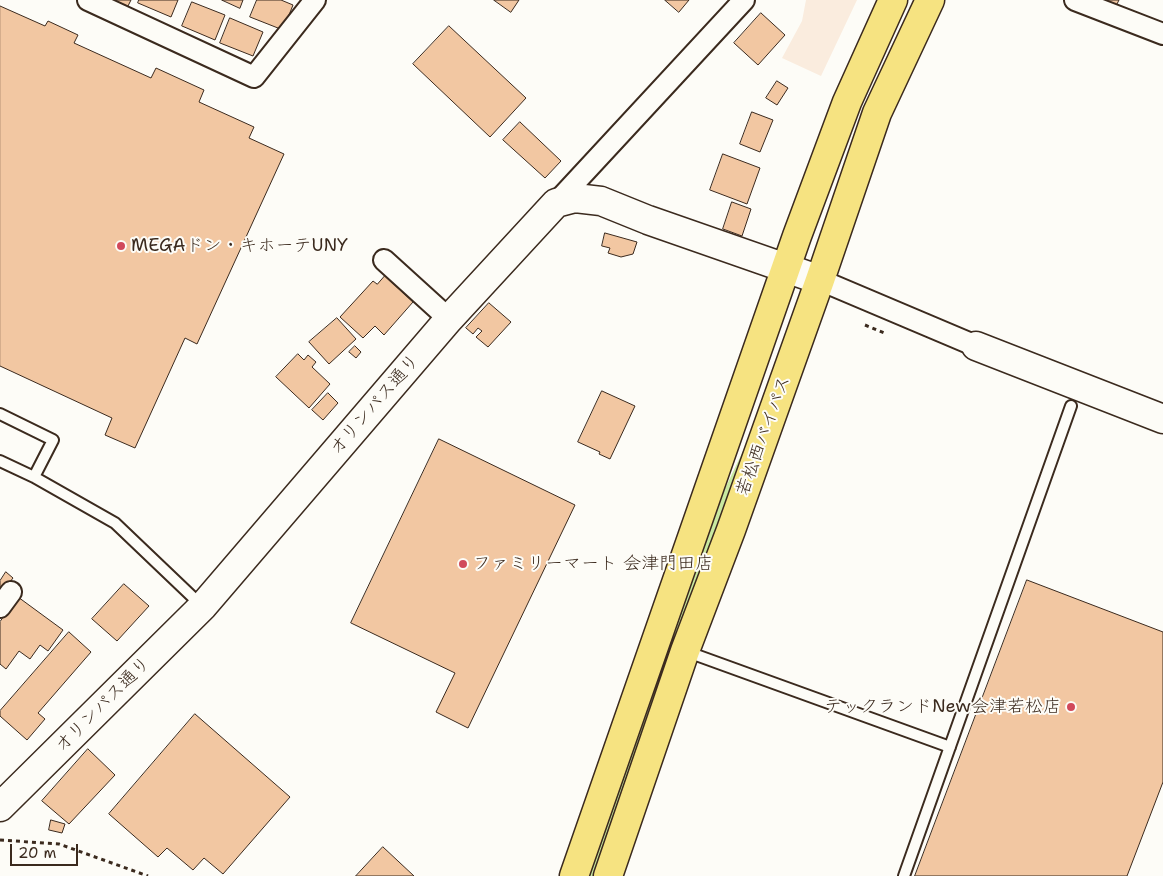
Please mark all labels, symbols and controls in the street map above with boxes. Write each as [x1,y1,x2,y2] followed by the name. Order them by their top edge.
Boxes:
[131,235,348,257] place label: MEGAドン・キホーテUNY
[115,240,127,252] marker: MEGAドン・キホーテUNY
[326,350,424,460] street label: オリンパス通り
[732,373,796,499] street label: 若松西バイパス
[473,553,713,575] place label: ファミリーマート 会津門田店
[457,558,469,570] marker: ファミリーマート 会津門田店
[51,653,155,757] street label: オリンパス通り
[824,696,1061,718] place label: テックランドNew会津若松店
[1065,701,1077,713] marker: テックランドNew会津若松店
[12,834,80,866] scale bar
[18,843,57,863] text: 20 m

